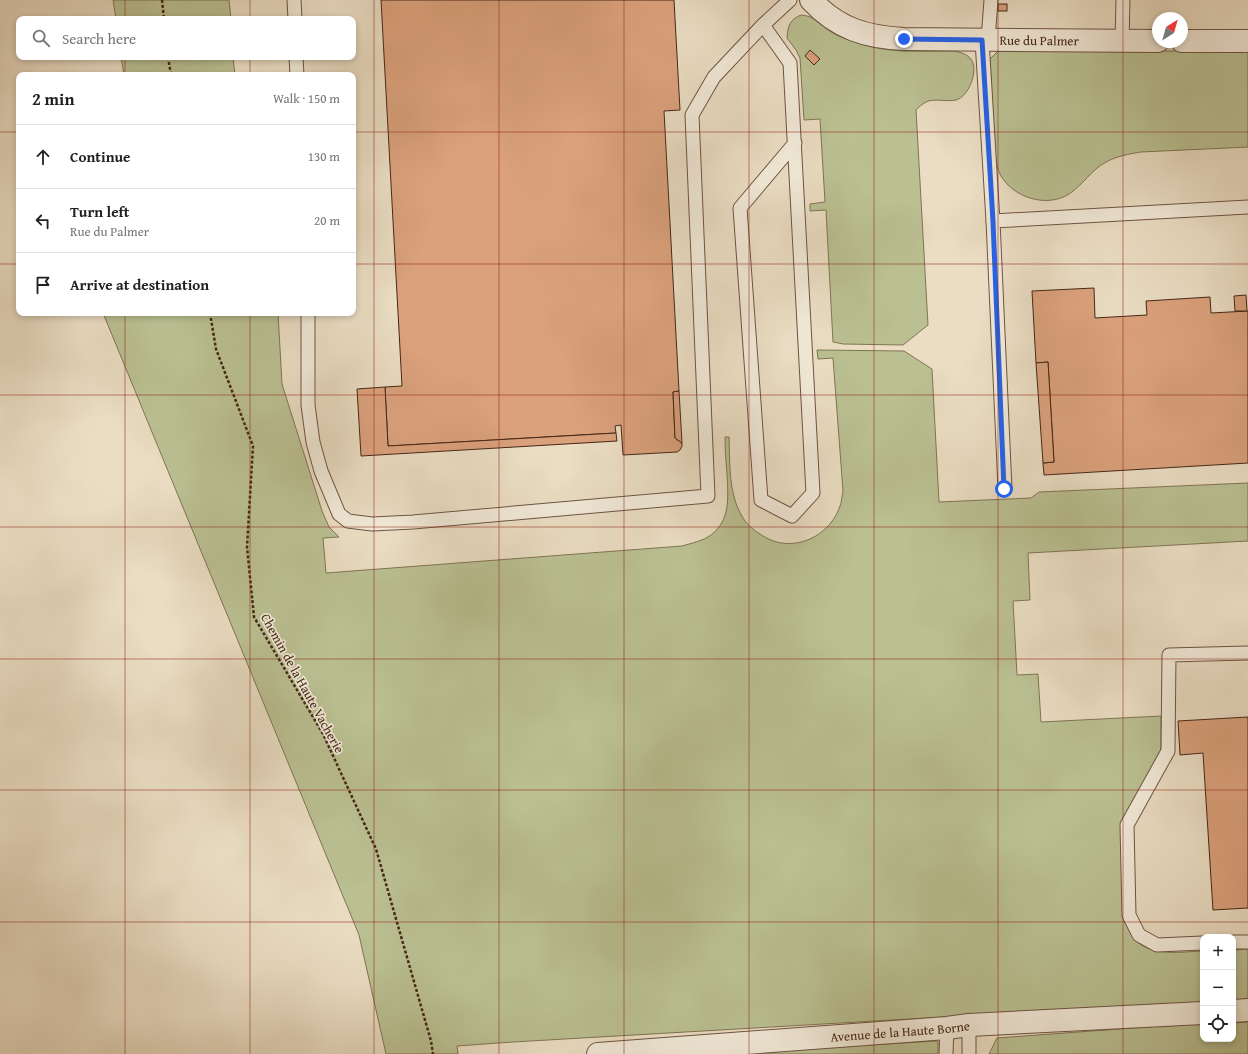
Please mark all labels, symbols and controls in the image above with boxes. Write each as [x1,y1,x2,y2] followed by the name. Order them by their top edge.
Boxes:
[1152,12,1188,48] north arrow
[16,16,356,60] search box
[30,27,52,49] icon: search
[62,28,136,49] text: Search here
[895,30,913,48] route end
[999,31,1080,50] street label: Rue du Palmer
[32,86,74,111] text: 2 min
[273,89,340,108] text: Walk · 150 m
[32,146,54,168] icon: ahead
[70,146,131,167] text: Continue
[308,147,340,166] text: 130 m
[70,201,129,222] text: Turn left
[32,210,54,232] icon: left
[314,211,340,230] text: 20 m
[70,222,149,241] text: Rue du Palmer
[32,274,54,296] icon: arrive
[70,274,209,295] text: Arrive at destination
[995,480,1013,498] route start
[256,610,349,756] street label: Chemin de la Haute Vacherie
[1200,934,1236,1042] map controls
[1200,934,1236,970] button: +
[1200,970,1236,1006] button: −
[1200,1006,1236,1042] button: locate
[830,1016,971,1047] street label: Avenue de la Haute Borne

